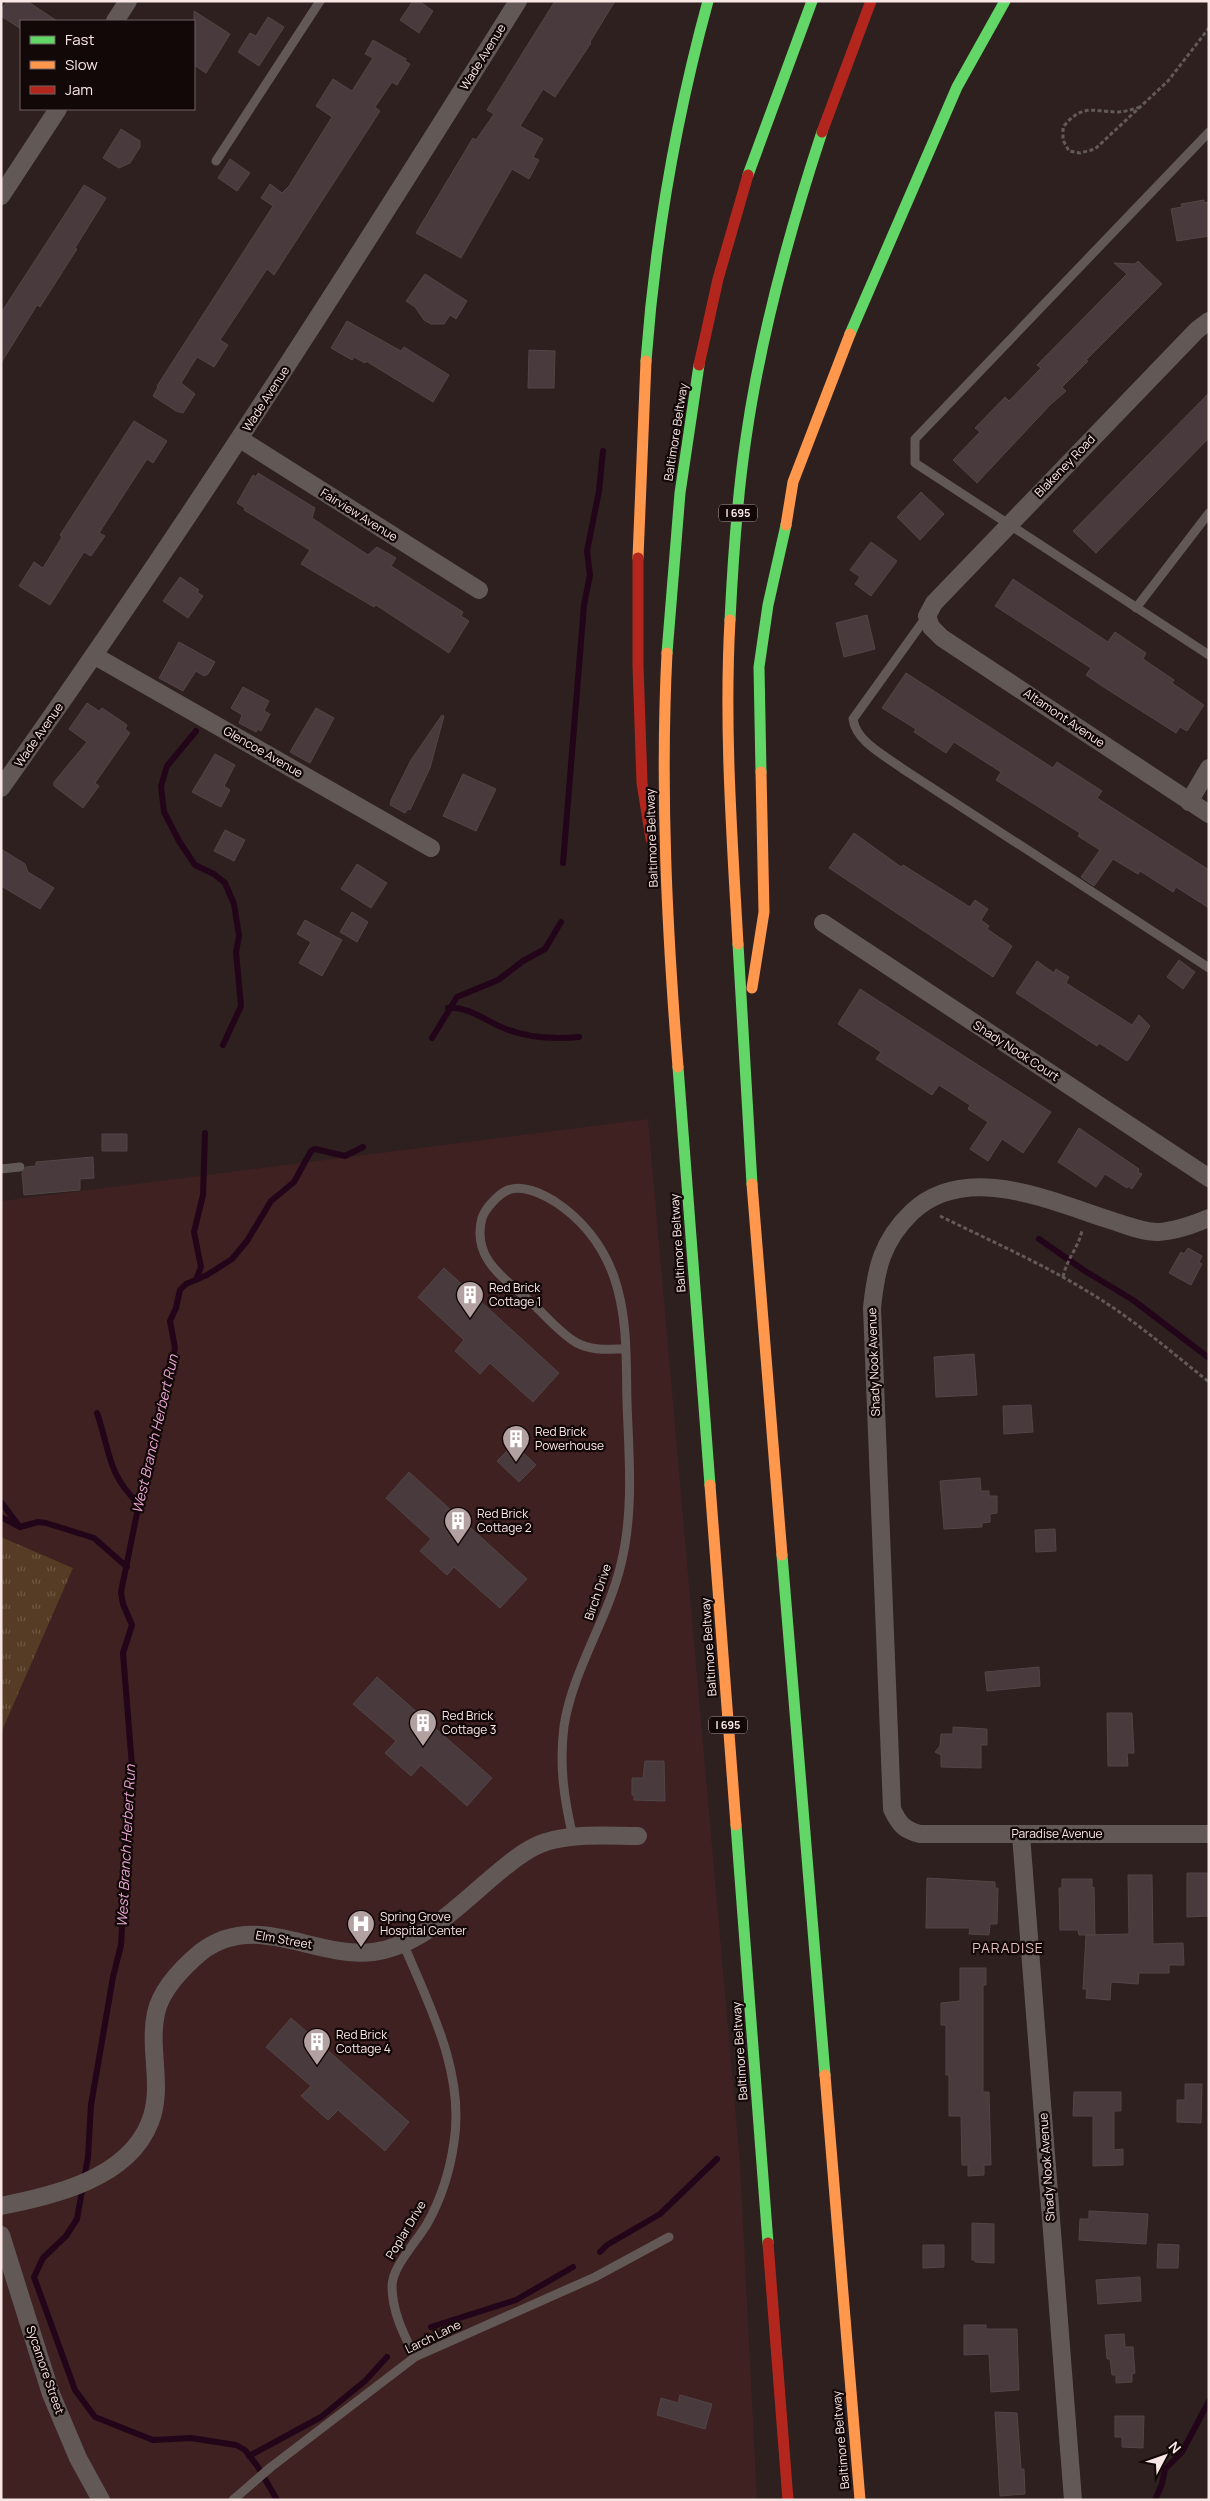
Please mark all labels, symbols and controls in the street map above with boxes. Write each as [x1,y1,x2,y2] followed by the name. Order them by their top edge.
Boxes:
[20,20,195,110] legend
[456,20,510,93] street label: Wade Avenue
[65,29,94,50] text: Fast
[65,54,98,75] text: Slow
[65,79,93,100] text: Jam
[238,363,293,435] street label: Wade Avenue
[659,381,692,482] street label: Baltimore Beltway
[1031,431,1099,501] street label: Blakeney Road
[317,484,401,545] street label: Fairview Avenue
[719,504,757,522] road number: I 695
[1020,684,1108,751] street label: Altamont Avenue
[10,699,67,770] street label: Wade Avenue
[220,722,306,781] street label: Glencoe Avenue
[641,788,662,888] street label: Baltimore Beltway
[970,1016,1063,1085] street label: Shady Nook Court
[666,1193,689,1293] street label: Baltimore Beltway
[489,1279,541,1310] place label: Red Brick Cottage 1
[455,1280,485,1319] building icon: Red Brick Cottage 1
[863,1307,884,1417] street label: Shady Nook Avenue
[127,1352,182,1515] water label: West Branch Herbert Run
[535,1423,604,1454] place label: Red Brick Powerhouse
[501,1424,531,1463] building icon: Red Brick Powerhouse
[477,1505,532,1536] place label: Red Brick Cottage 2
[443,1506,473,1545] building icon: Red Brick Cottage 2
[580,1561,615,1622] street label: Birch Drive
[697,1597,720,1697] street label: Baltimore Beltway
[442,1707,496,1738] place label: Red Brick Cottage 3
[408,1708,438,1747] building icon: Red Brick Cottage 3
[709,1716,747,1734] road number: I 695
[112,1764,139,1928] water label: West Branch Herbert Run
[1011,1825,1103,1842] street label: Paradise Avenue
[380,1908,467,1939] place label: Spring Grove Hospital Center
[346,1909,376,1948] hospital icon: Spring Grove Hospital Center
[254,1926,314,1953] street label: Elm Street
[972,1938,1044,1957] district label: PARADISE
[728,2001,751,2101] street label: Baltimore Beltway
[336,2026,391,2057] place label: Red Brick Cottage 4
[302,2027,332,2066] building icon: Red Brick Cottage 4
[1034,2112,1059,2222] street label: Shady Nook Avenue
[381,2197,430,2262] street label: Poplar Drive
[402,2316,463,2357] street label: Larch Lane
[22,2323,69,2417] street label: Sycamore Street
[828,2389,853,2490] street label: Baltimore Beltway
[1140,2431,1190,2481] north arrow
[1165,2437,1186,2457] text: N

